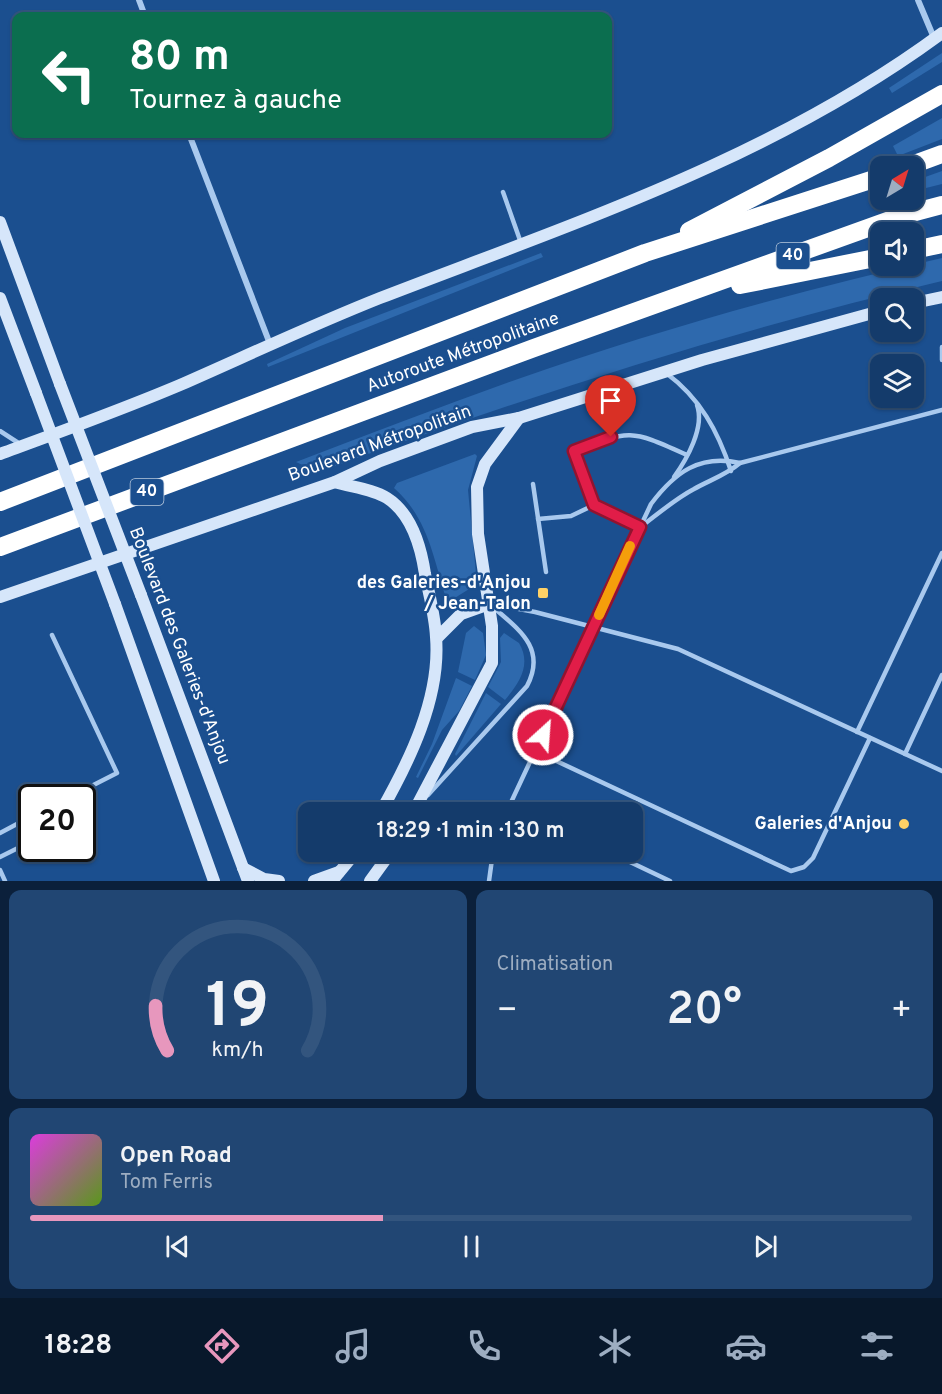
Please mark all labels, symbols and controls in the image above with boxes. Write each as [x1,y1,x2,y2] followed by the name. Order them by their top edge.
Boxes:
[129,32,230,85] text: 80 m
[30,36,108,114] icon: left
[129,84,342,118] text: Tournez à gauche
[870,156,924,210] north arrow
[870,156,924,408] map controls
[870,222,924,276] button: sound
[776,243,810,269] road number: 40
[870,288,924,342] button: search
[363,307,563,399] street label: Autoroute Métropolitaine
[870,354,924,408] button: layers
[585,375,636,437] pin
[594,384,627,417] icon: arrive
[285,400,475,488] street label: Boulevard Métropolitain
[130,479,164,505] road number: 40
[123,524,235,768] street label: Boulevard des Galeries-d'Anjou
[357,572,531,616] place label: des Galeries-d'Anjou / Jean-Talon
[536,586,550,600] marker: des Galeries-d'Anjou / Jean-Talon
[511,703,575,767] position arrow
[18,784,96,862] speed limit sign: 20
[754,813,892,836] place label: Galeries d'Anjou
[897,817,911,831] marker: Galeries d'Anjou
[376,818,565,845] text: 18:29 · 1 min · 130 m
[497,952,613,978] text: Climatisation
[206,970,269,1049] text: 19
[666,983,742,1040] text: 20°
[497,991,518,1033] text: −
[891,991,912,1033] text: +
[212,1038,264,1065] text: km/h
[120,1143,232,1170] text: Open Road
[120,1170,213,1196] text: Tom Ferris
[161,1230,194,1263] icon: previous
[455,1230,488,1263] icon: pause
[749,1230,782,1263] icon: next
[201,1325,243,1367] icon: directions
[332,1325,374,1367] icon: music
[463,1325,505,1367] icon: phone
[594,1325,636,1367] icon: climate
[725,1325,767,1367] icon: car
[856,1325,898,1367] icon: filters
[44,1329,112,1363] text: 18:28

